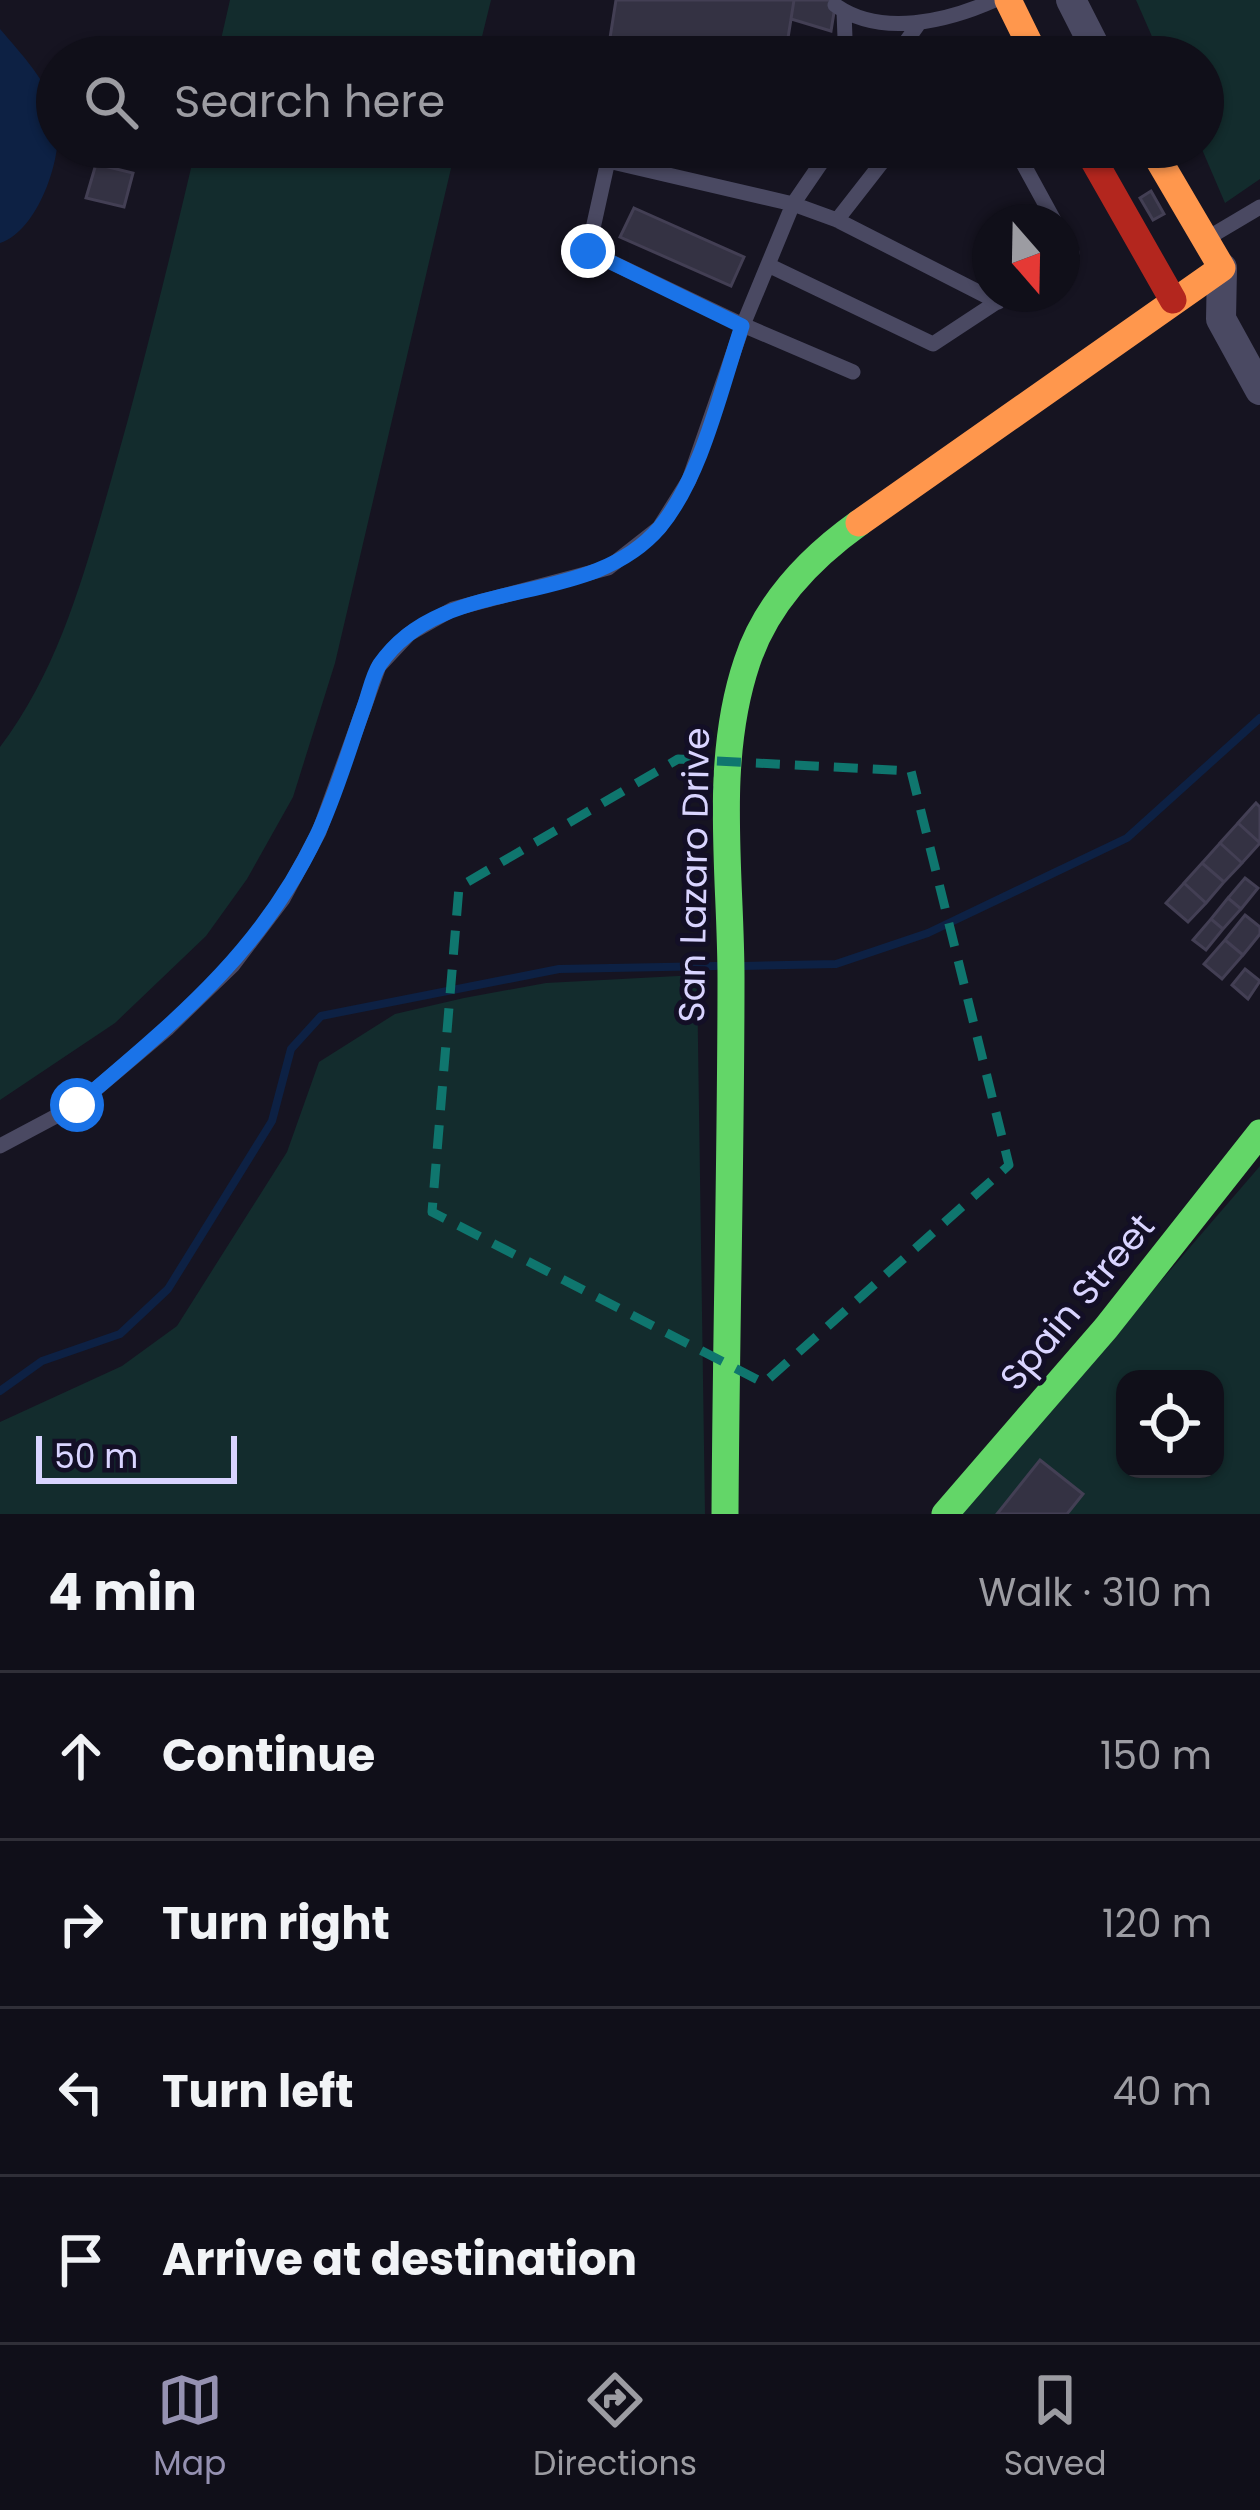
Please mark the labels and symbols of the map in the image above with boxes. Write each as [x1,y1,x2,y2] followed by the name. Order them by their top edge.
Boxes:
[972,204,1080,312] north arrow
[561,224,615,278] route end
[666,727,722,1023] street label: San Lazaro Drive
[50,1078,104,1132] route start
[988,1203,1166,1401] street label: Spain Street
[36,1430,237,1483] scale bar

